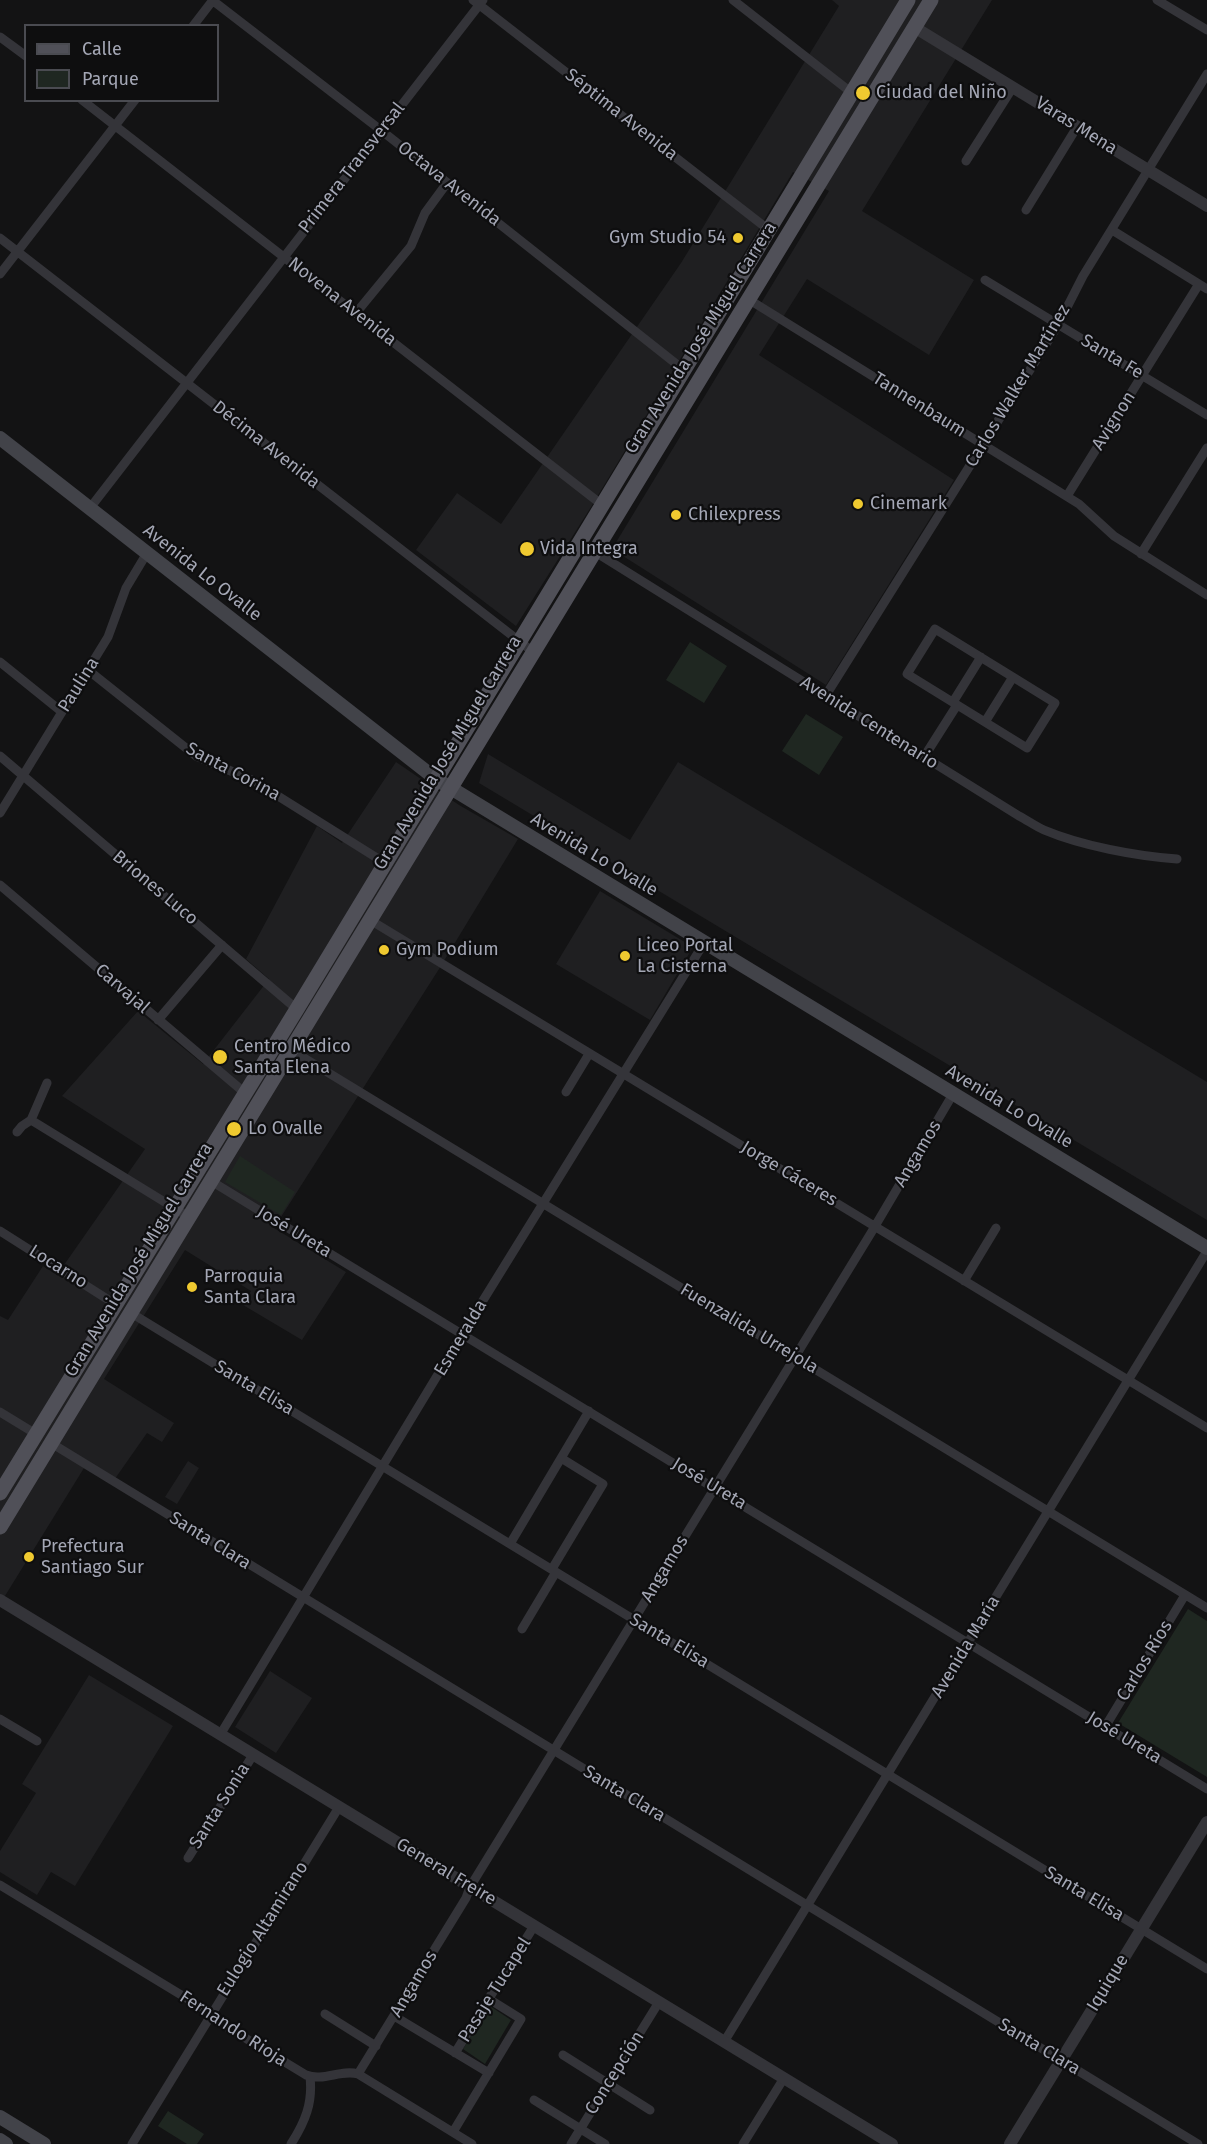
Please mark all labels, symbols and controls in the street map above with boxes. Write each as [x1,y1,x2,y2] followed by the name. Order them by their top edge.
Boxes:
[24,24,219,102] legend
[82,38,122,60] text: Calle
[560,64,682,166] street label: Séptima Avenida
[82,68,139,90] text: Parque
[876,82,1007,104] place label: Ciudad del Niño
[854,84,872,102] marker: Ciudad del Niño
[1031,92,1121,160] street label: Varas Mena
[294,98,410,238] street label: Primera Transversal
[393,137,505,231] street label: Octava Avenida
[621,218,781,458] street label: Gran Avenida José Miguel Carrera
[609,227,726,249] place label: Gym Studio 54
[731,231,745,245] marker: Gym Studio 54
[284,253,400,351] street label: Novena Avenida
[961,301,1075,471] street label: Carlos Walker Martínez
[1077,330,1147,384] street label: Santa Fe
[868,368,970,442] street label: Tannenbaum
[1088,388,1140,454] street label: Avignon
[208,396,324,494] street label: Décima Avenida
[870,493,947,515] place label: Cinemark
[851,497,865,511] marker: Cinemark
[688,504,781,526] place label: Chilexpress
[669,508,683,522] marker: Chilexpress
[138,520,266,626] street label: Avenida Lo Ovalle
[540,538,638,560] place label: Vida Integra
[518,540,536,558] marker: Vida Integra
[369,632,527,874] street label: Gran Avenida José Miguel Carrera
[54,654,104,716] street label: Paulina
[796,672,942,774] street label: Avenida Centenario
[182,738,284,806] street label: Santa Corina
[526,809,662,901] street label: Avenida Lo Ovalle
[108,846,202,930] street label: Briones Luco
[637,935,733,978] place label: Liceo Portal La Cisterna
[396,939,499,961] place label: Gym Podium
[377,943,391,957] marker: Gym Podium
[618,949,632,963] marker: Liceo Portal La Cisterna
[90,960,154,1018] street label: Carvajal
[234,1036,351,1078] place label: Centro Médico Santa Elena
[211,1048,229,1066] marker: Centro Médico Santa Elena
[941,1061,1077,1153] street label: Avenida Lo Ovalle
[890,1117,946,1191] street label: Angamos
[248,1118,323,1140] place label: Lo Ovalle
[225,1120,243,1138] marker: Lo Ovalle
[737,1137,841,1211] street label: Jorge Cáceres
[60,1139,218,1381] street label: Gran Avenida José Miguel Carrera
[253,1201,335,1263] street label: José Ureta
[25,1241,91,1293] street label: Locarno
[204,1266,296,1308] place label: Parroquia Santa Clara
[676,1279,822,1379] street label: Fuenzalida Urrejola
[185,1280,199,1294] marker: Parroquia Santa Clara
[430,1296,492,1380] street label: Esmeralda
[210,1356,298,1420] street label: Santa Elisa
[668,1453,750,1515] street label: José Ureta
[165,1507,255,1575] street label: Santa Clara
[637,1532,693,1606] street label: Angamos
[41,1536,144,1578] place label: Prefectura Santiago Sur
[22,1550,36,1564] marker: Prefectura Santiago Sur
[927,1592,1005,1702] street label: Avenida María
[625,1609,713,1673] street label: Santa Elisa
[1112,1617,1178,1705] street label: Carlos Ríos
[1083,1707,1165,1769] street label: José Ureta
[185,1759,255,1853] street label: Santa Sonia
[579,1761,669,1827] street label: Santa Clara
[392,1834,500,1910] street label: General Freire
[213,1858,313,2000] street label: Eulogio Altamirano
[1040,1862,1128,1926] street label: Santa Elisa
[454,1934,536,2046] street label: Pasaje Tucapel
[386,1947,442,2021] street label: Angamos
[1083,1951,1133,2015] street label: Iquique
[175,1986,291,2072] street label: Fernando Rioja
[994,2014,1084,2080] street label: Santa Clara
[581,2027,649,2119] street label: Concepción

